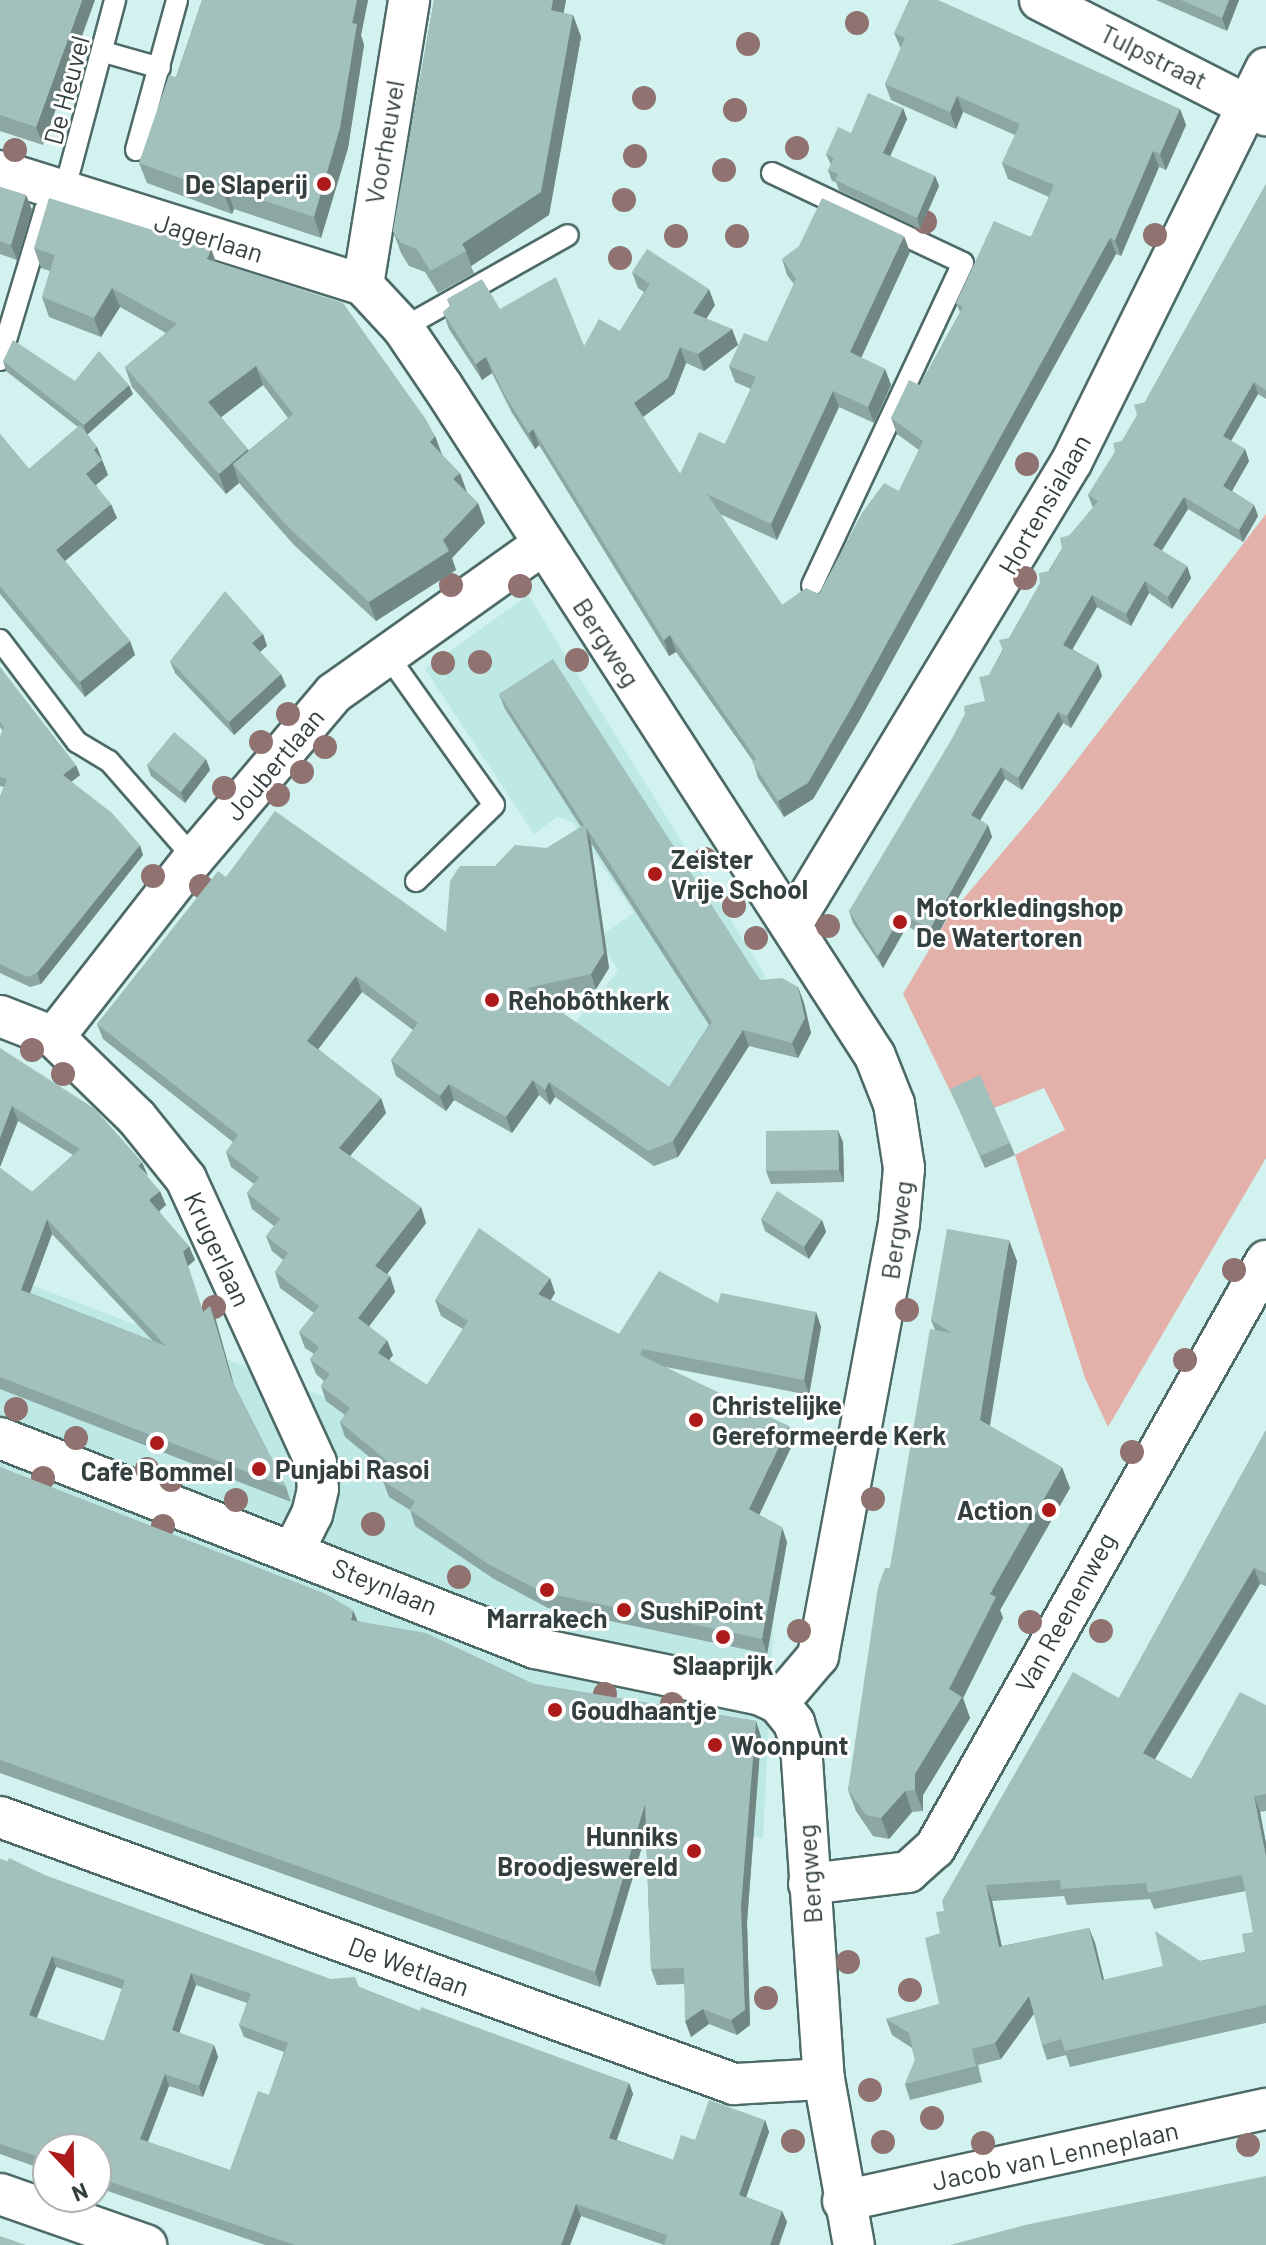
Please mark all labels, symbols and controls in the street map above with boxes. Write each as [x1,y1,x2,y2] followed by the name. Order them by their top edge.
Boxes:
[1095,17,1213,95] street label: Tulpstraat
[36,32,96,148] street label: De Heuvel
[358,78,410,206] street label: Voorheuvel
[185,168,308,200] place label: De Slaperij
[315,175,333,193] marker: De Slaperij
[151,206,267,268] street label: Jagerlaan
[991,428,1097,580] street label: Hortensialaan
[567,592,647,692] street label: Bergweg
[218,702,330,826] street label: Joubertlaan
[671,843,808,904] place label: Zeister Vrije School
[646,865,664,883] marker: Zeister Vrije School
[916,891,1124,952] place label: Motorkledingshop De Watertoren
[891,913,909,931] marker: Motorkledingshop De Watertoren
[508,984,670,1016] place label: Rehobôthkerk
[483,991,501,1009] marker: Rehobôthkerk
[874,1179,918,1281] street label: Bergweg
[178,1187,258,1311] street label: Krugerlaan
[712,1389,946,1450] place label: Christelijke Gereformeerde Kerk
[687,1411,705,1429] marker: Christelijke Gereformeerde Kerk
[148,1434,166,1452] marker: Cafe Bommel
[275,1453,430,1485] place label: Punjabi Rasoi
[81,1455,233,1487] place label: Cafe Bommel
[250,1460,268,1478] marker: Punjabi Rasoi
[957,1494,1033,1526] place label: Action
[1040,1501,1058,1519] marker: Action
[1008,1527,1122,1697] street label: Van Reenenweg
[328,1551,442,1621] street label: Steynlaan
[538,1581,556,1599] marker: Marrakech
[640,1594,764,1626] place label: SushiPoint
[615,1601,633,1619] marker: SushiPoint
[487,1602,607,1634] place label: Marrakech
[714,1628,732,1646] marker: Slaaprijk
[672,1649,774,1681] place label: Slaaprijk
[571,1694,717,1726] place label: Goudhaantje
[546,1701,564,1719] marker: Goudhaantje
[731,1729,848,1761] place label: Woonpunt
[706,1736,724,1754] marker: Woonpunt
[497,1820,678,1882] place label: Hunniks Broodjeswereld
[790,1823,828,1925] street label: Bergweg
[685,1842,703,1860] marker: Hunniks Broodjeswereld
[344,1930,474,2002] street label: De Wetlaan
[929,2114,1181,2196] street label: Jacob van Lenneplaan
[32,2133,112,2213] north arrow
[69,2179,92,2208] text: N

